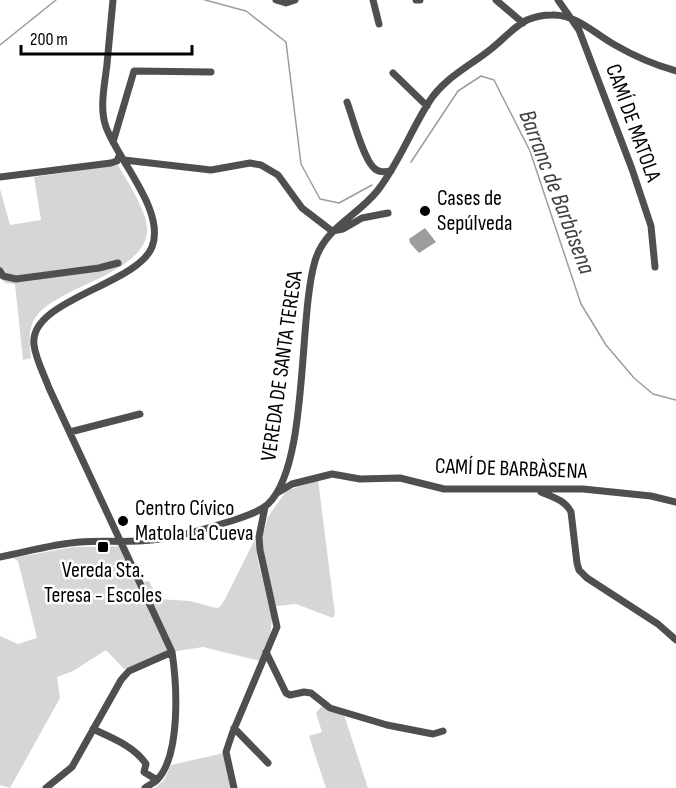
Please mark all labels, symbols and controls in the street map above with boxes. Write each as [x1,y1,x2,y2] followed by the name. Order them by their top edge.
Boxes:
[21,18,192,56] scale bar
[30,29,68,50] text: 200 m
[599,60,667,186] street label: CAMÍ DE MATOLA
[512,106,602,278] water label: Barranc de Barbàsena
[437,185,512,237] place label: Cases de Sepúlveda
[418,204,432,218] marker: Cases de Sepúlveda
[255,268,309,463] street label: VEREDA DE SANTA TERESA
[435,453,588,485] street label: CAMÍ DE BARBÀSENA
[135,495,254,547] place label: Centro Cívico Matola La Cueva
[116,514,130,528] marker: Centro Cívico Matola La Cueva
[96,540,110,554] marker: Vereda Sta. Teresa - Escoles
[44,557,162,609] place label: Vereda Sta. Teresa - Escoles

